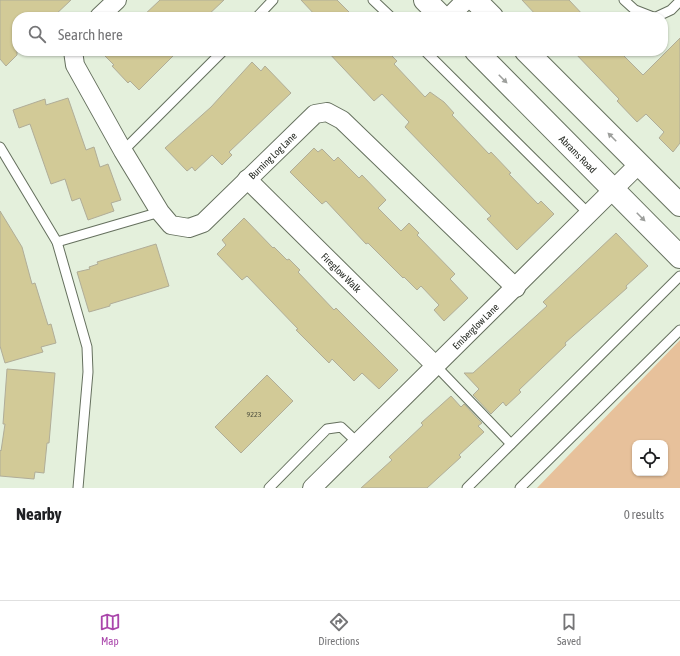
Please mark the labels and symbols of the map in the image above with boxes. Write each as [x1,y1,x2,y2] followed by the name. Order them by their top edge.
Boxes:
[498,74,508,84] one-way arrow
[246,129,299,181] street label: Burning Log Lane
[607,132,617,142] one-way arrow
[557,133,599,175] street label: Abrams Road
[636,212,646,222] one-way arrow
[319,251,364,295] street label: Fireglow Walk
[450,301,501,351] street label: Emberglow Lane
[246,410,262,419] house number: 9223

